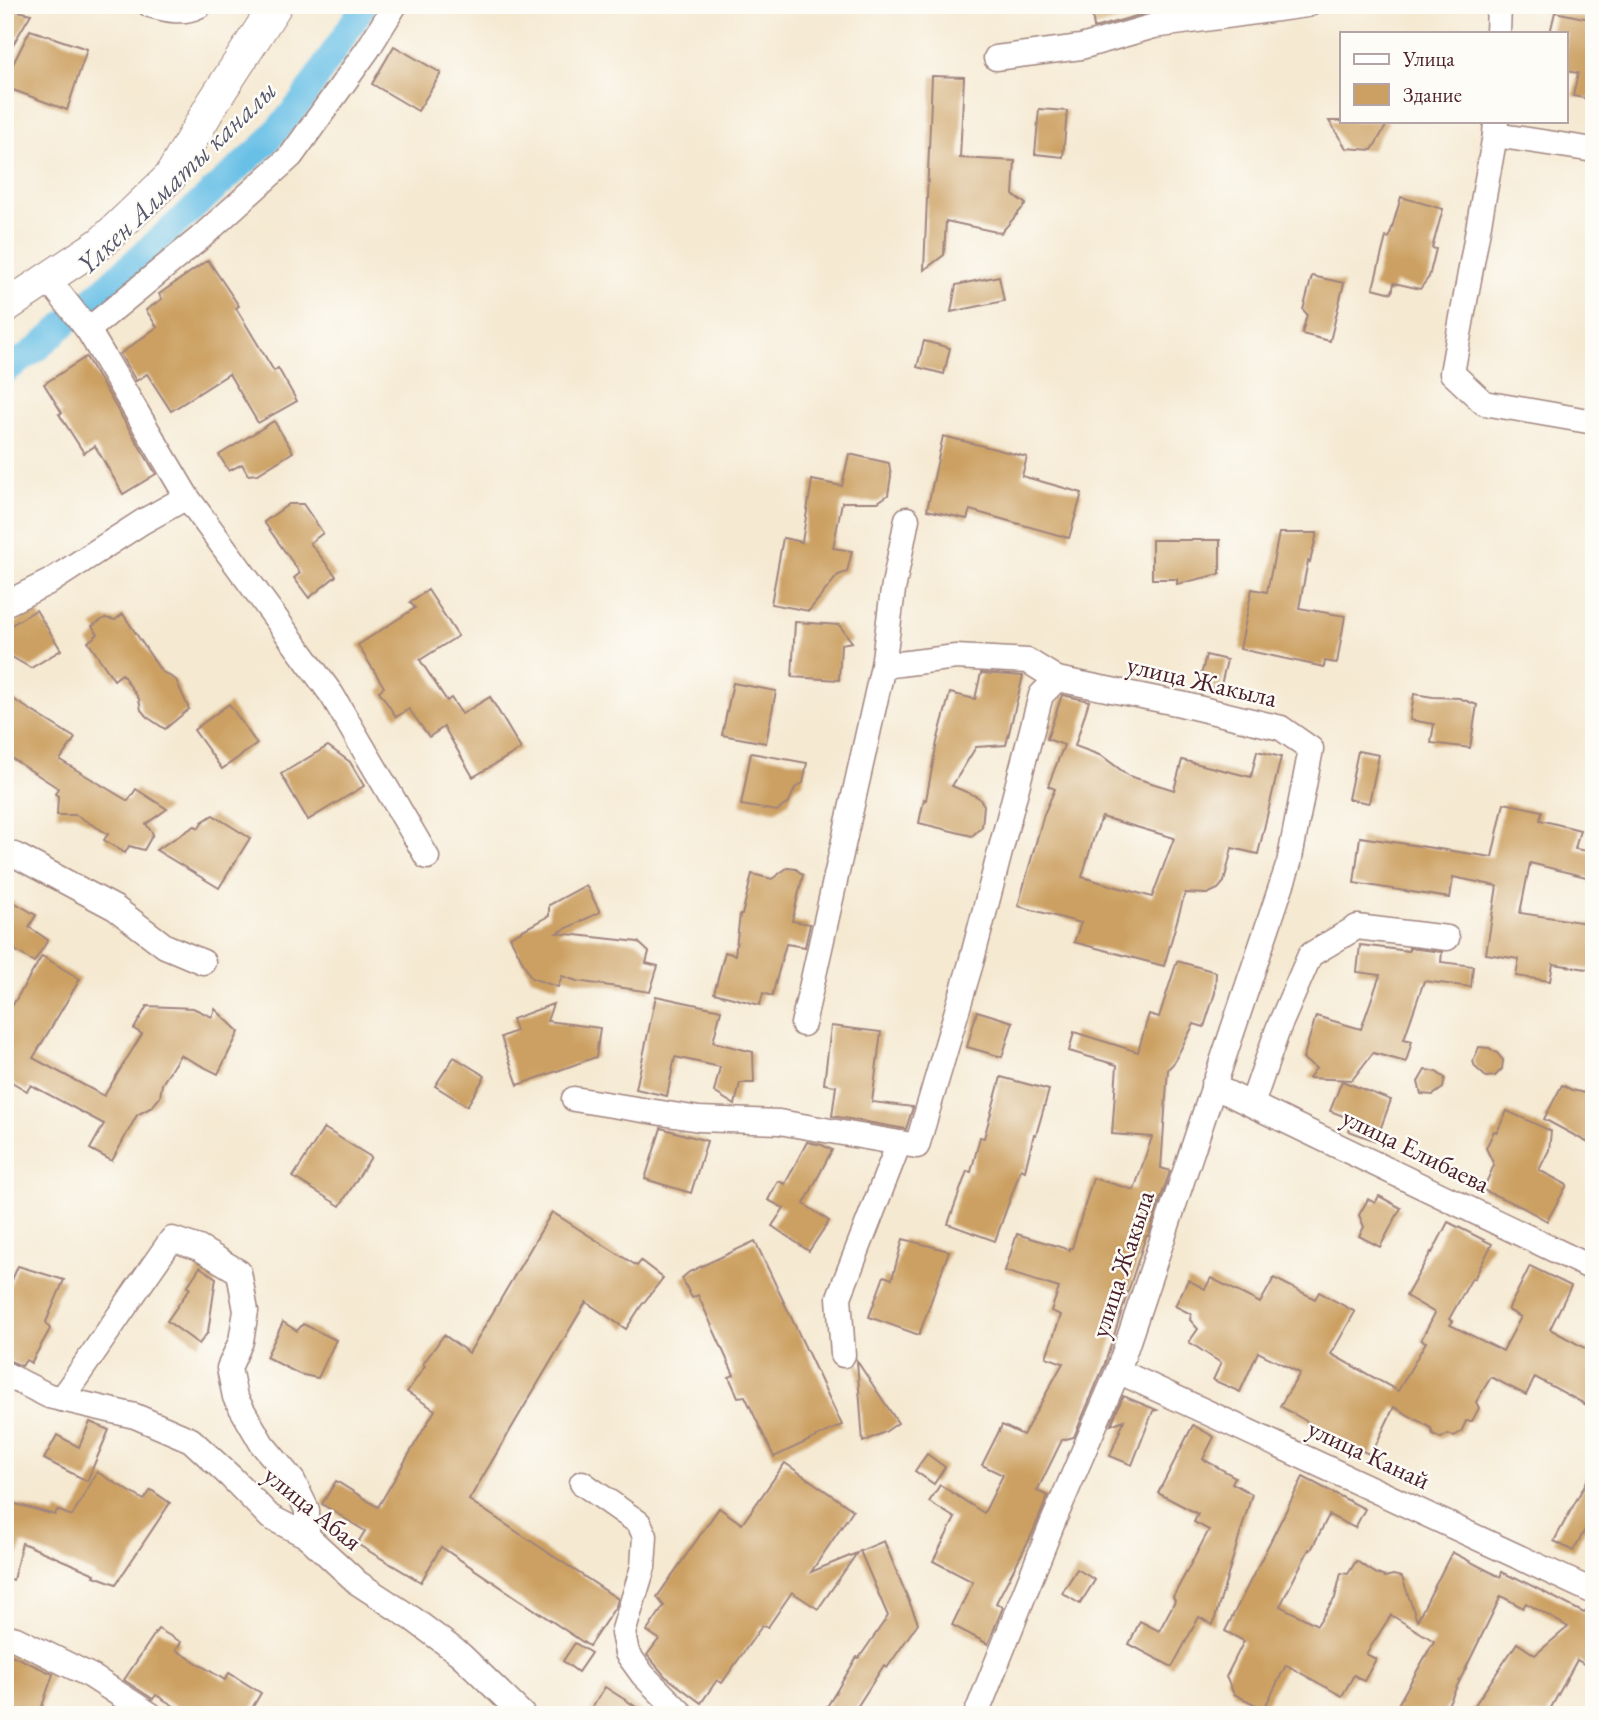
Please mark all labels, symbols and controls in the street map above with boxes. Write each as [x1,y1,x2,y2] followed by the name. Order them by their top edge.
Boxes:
[1340,32,1568,122] legend
[1402,45,1455,72] text: Улица
[68,72,284,282] water label: Үлкен Алматы каналы
[1403,81,1462,108] text: Здание
[1124,647,1281,715] street label: улица Жакыла
[1336,1100,1496,1201] street label: улица Елибаева
[1082,1185,1162,1342] street label: улица Жакыла
[1302,1411,1436,1497] street label: улица Канай
[257,1458,369,1558] street label: улица Абая

